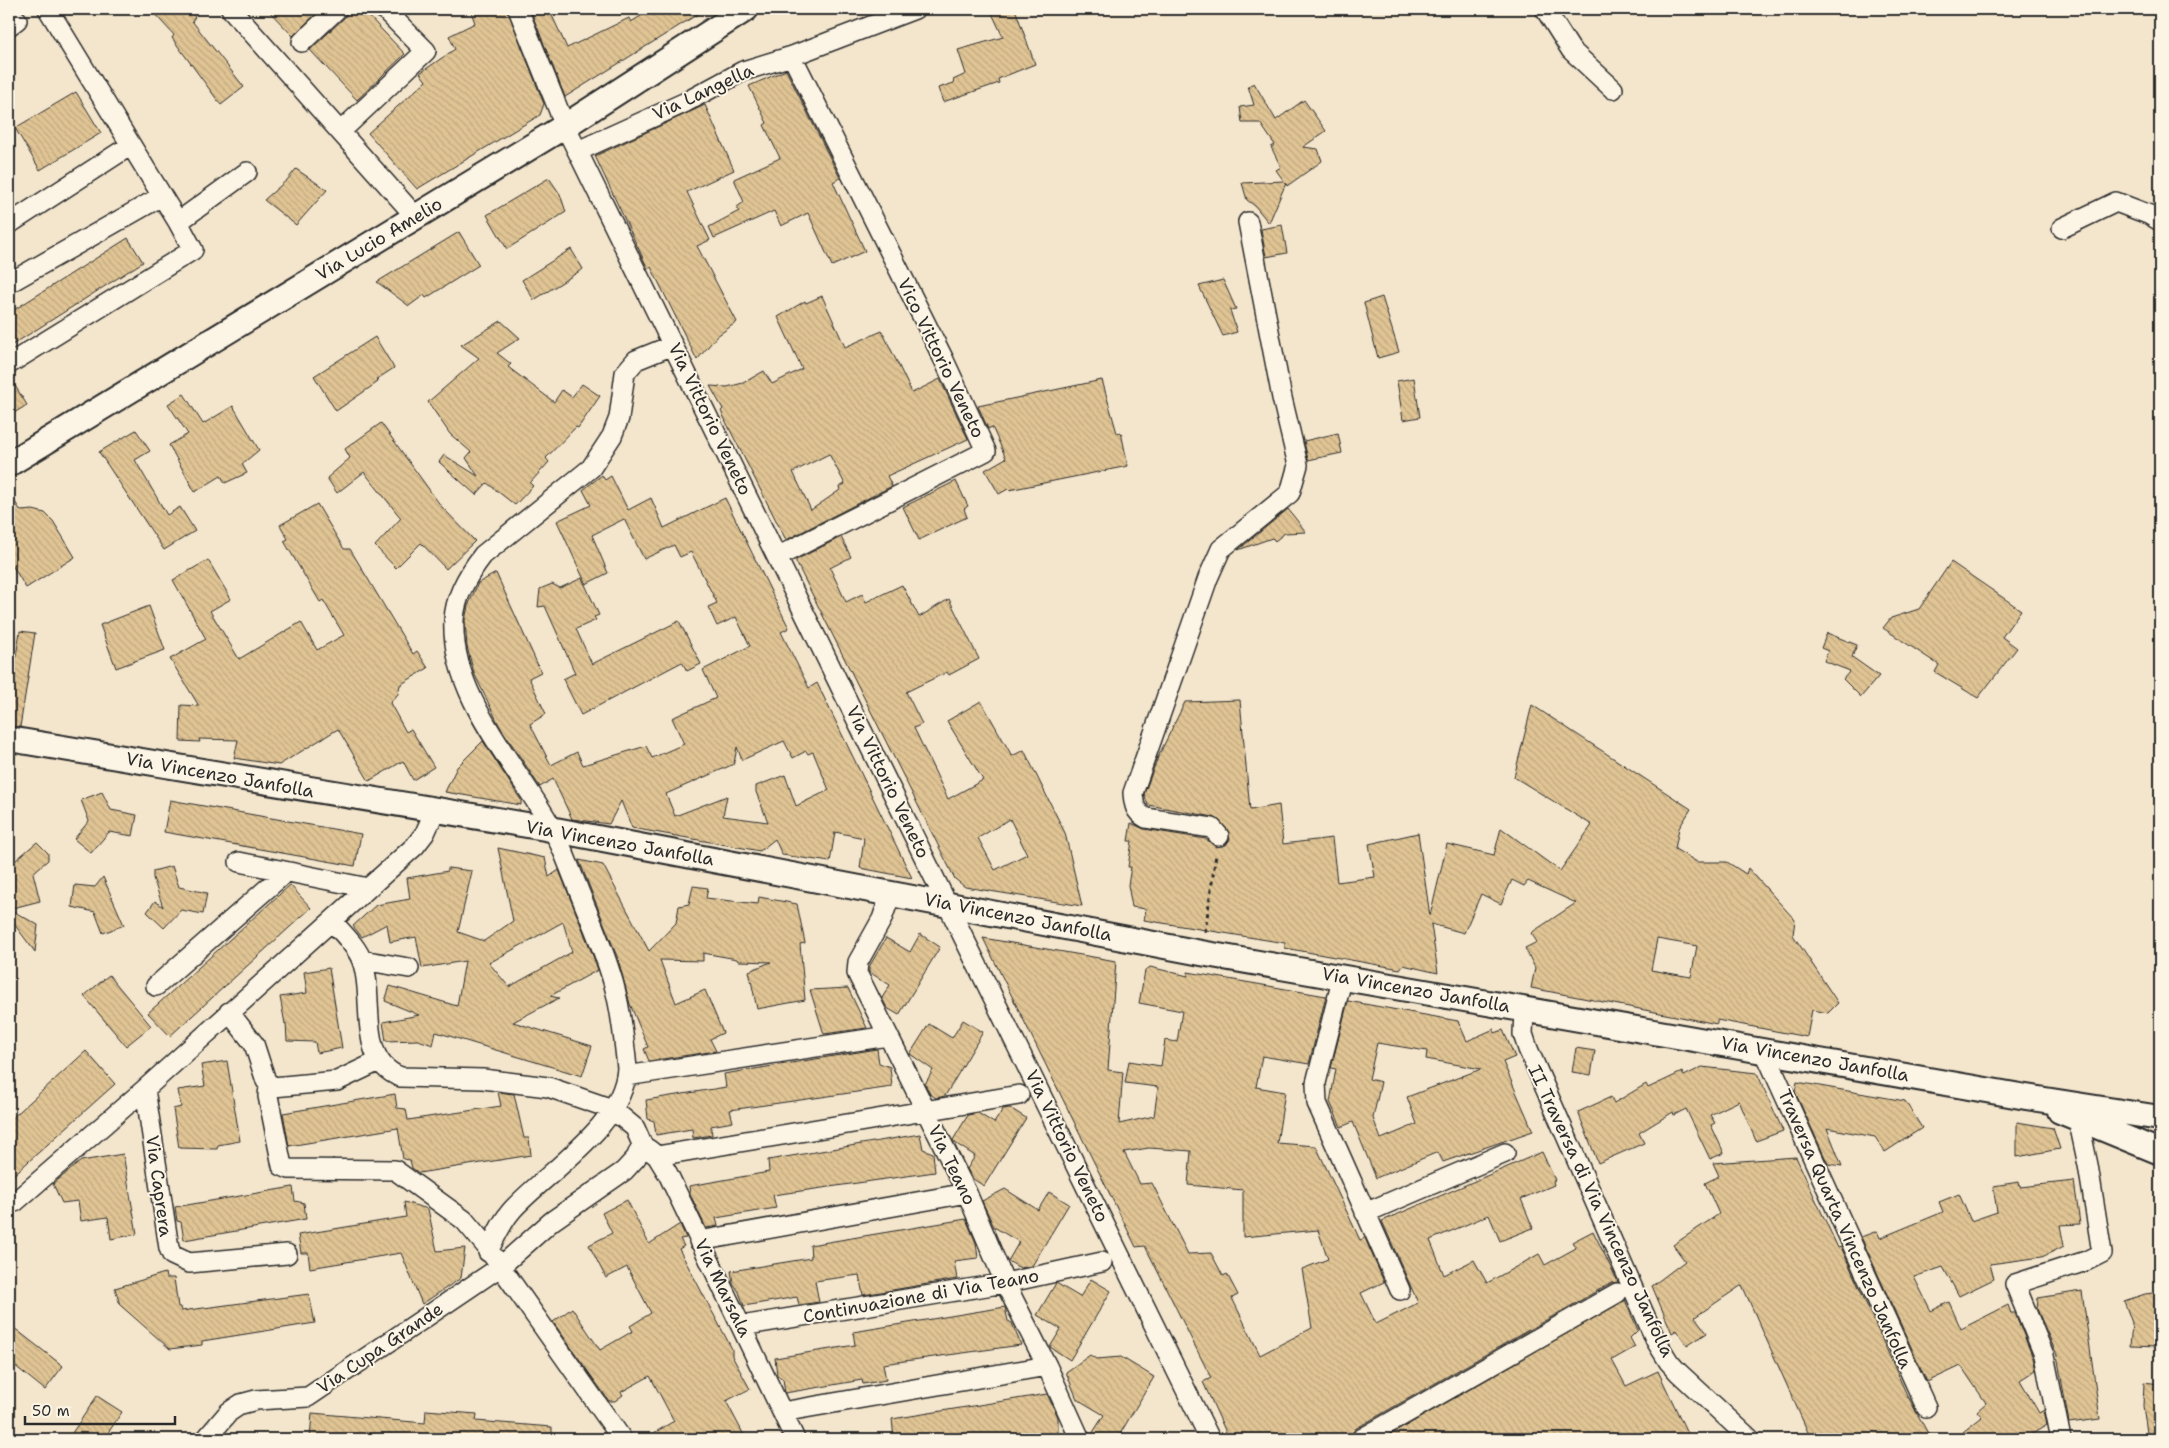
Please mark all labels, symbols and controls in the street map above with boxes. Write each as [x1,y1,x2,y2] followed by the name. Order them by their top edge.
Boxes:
[649,58,757,126] street label: Via Langella
[311,192,447,286] street label: Via Lucio Amelio
[892,274,990,442] street label: Vico Vittorio Veneto
[663,339,757,499] street label: Via Vittorio Veneto
[841,702,935,862] street label: Via Vittorio Veneto
[124,747,316,803] street label: Via Vincenzo Janfolla
[524,815,716,871] street label: Via Vincenzo Janfolla
[922,887,1114,947] street label: Via Vincenzo Janfolla
[1320,962,1512,1018] street label: Via Vincenzo Janfolla
[1719,1031,1911,1087] street label: Via Vincenzo Janfolla
[1523,1061,1679,1361] street label: II Traversa di Via Vincenzo Janfolla
[1020,1066,1114,1226] street label: Via Vittorio Veneto
[1772,1086,1918,1372] street label: Traversa Quarta Vincenzo Janfolla
[922,1121,982,1209] street label: Via Teano
[140,1134,178,1238] street label: Via Caprera
[689,1235,757,1341] street label: Via Marsala
[801,1263,1041,1329] street label: Continuazione di Via Teano
[312,1297,448,1399] street label: Via Cupa Grande
[25,1393,175,1425] scale bar
[32,1401,70,1421] text: 50 m

